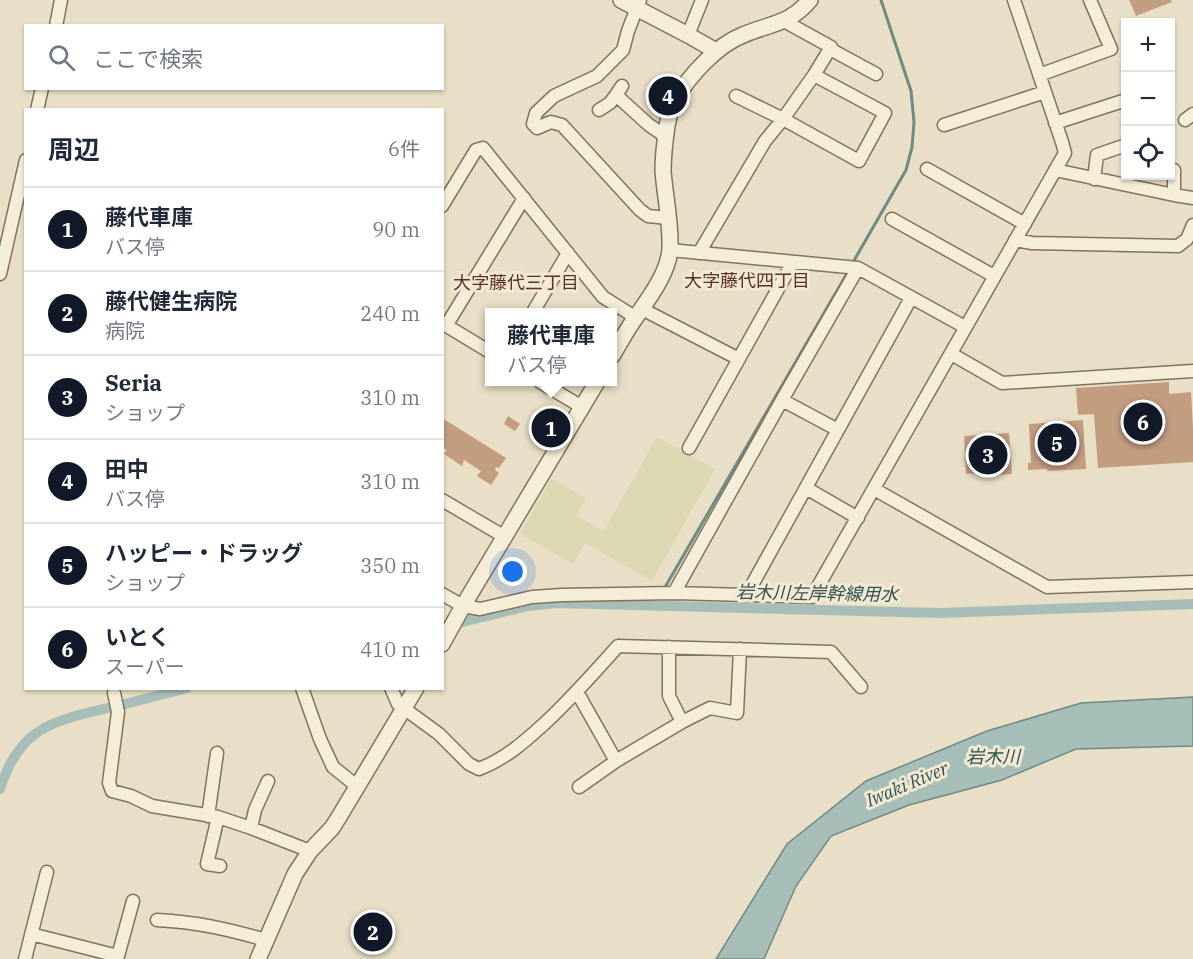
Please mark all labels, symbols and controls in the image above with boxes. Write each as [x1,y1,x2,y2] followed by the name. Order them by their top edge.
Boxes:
[1121,18,1175,180] map controls
[1121,18,1175,72] button: +
[24,24,444,90] search box
[45,41,78,74] icon: search
[93,44,203,73] text: ここで検索
[1121,72,1175,126] button: −
[648,74,688,118] pin: 4
[1121,126,1175,180] button: locate
[48,132,100,166] text: 周辺
[388,135,420,162] text: 6件
[105,202,193,231] text: 藤代車庫
[62,216,74,243] text: 1
[372,216,420,243] text: 90 m
[105,233,165,260] text: バス停
[684,269,810,292] district label: 大字藤代四丁目
[453,271,579,294] district label: 大字藤代三丁目
[105,286,237,315] text: 藤代健生病院
[62,300,74,327] text: 2
[360,300,420,327] text: 240 m
[485,308,617,386] popup
[105,317,145,344] text: 病院
[507,320,595,349] text: 藤代車庫
[507,351,567,378] text: バス停
[105,368,162,397] text: Seria
[62,384,74,411] text: 3
[360,384,420,411] text: 310 m
[105,399,185,426] text: ショップ
[1124,400,1162,444] pin: 6
[532,406,570,450] pin: 1
[1038,420,1076,466] pin: 5
[968,432,1008,478] pin: 3
[105,454,149,483] text: 田中
[62,468,74,495] text: 4
[360,468,420,495] text: 310 m
[105,485,165,512] text: バス停
[105,538,303,567] text: ハッピー・ドラッグ
[62,552,74,579] text: 5
[360,552,420,579] text: 350 m
[498,557,527,586] your location
[105,569,185,596] text: ショップ
[736,580,900,606] water label: 岩木川左岸幹線用水
[105,622,170,651] text: いとく
[62,636,74,663] text: 6
[360,636,420,663] text: 410 m
[105,653,185,680] text: スーパー
[966,745,1022,768] water label: 岩木川
[861,756,953,812] water label: Iwaki River
[354,910,392,954] pin: 2

